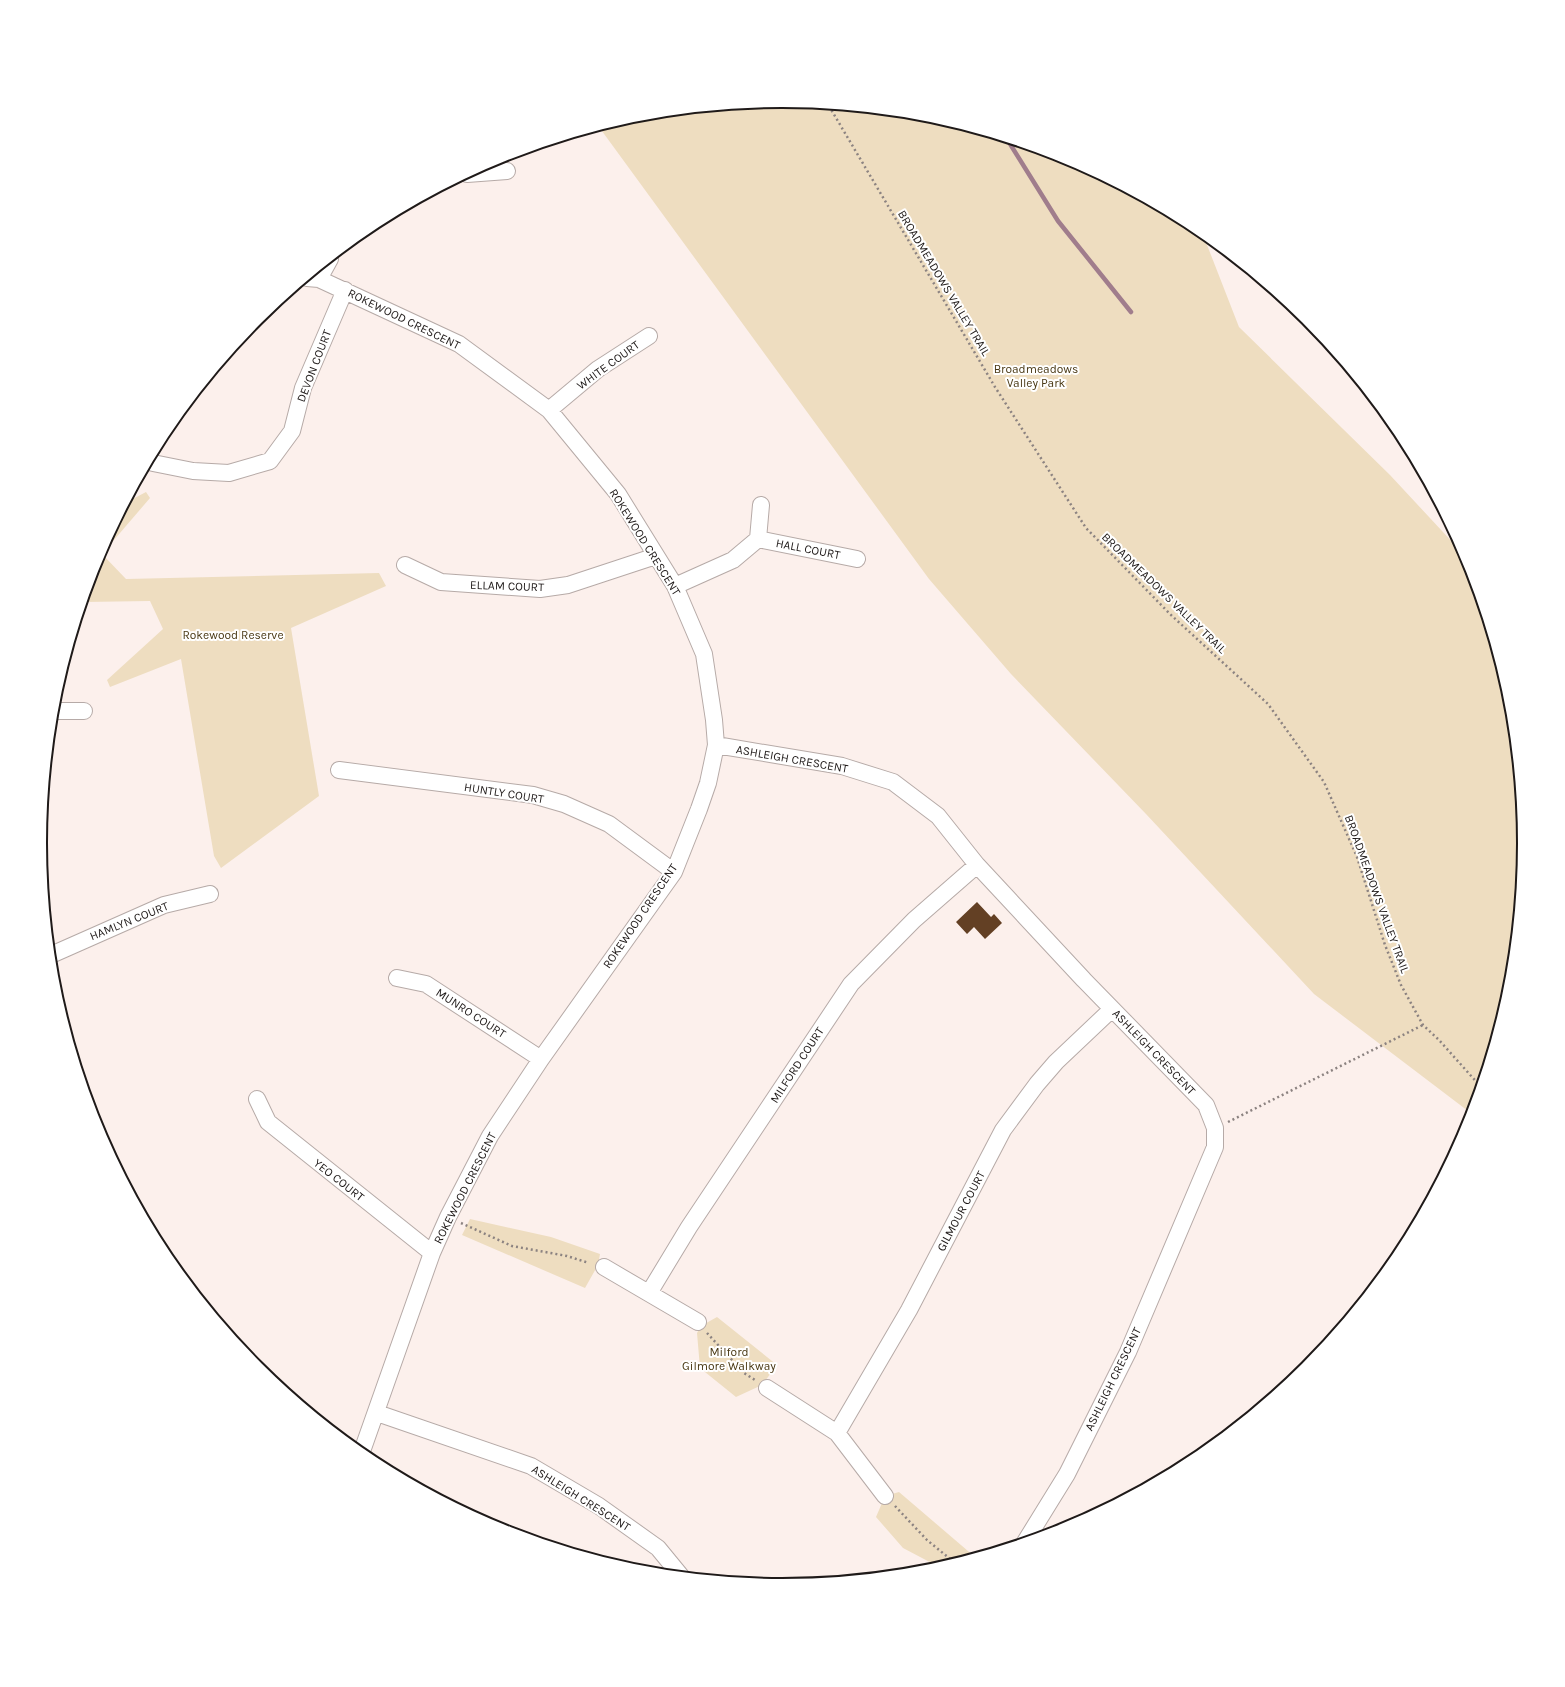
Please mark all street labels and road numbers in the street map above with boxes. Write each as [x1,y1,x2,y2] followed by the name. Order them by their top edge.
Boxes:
[895,208,993,359] street label: BROADMEADOWS VALLEY TRAIL
[346,286,462,352] street label: ROKEWOOD CRESCENT
[294,328,334,404] street label: DEVON COURT
[574,338,642,392] street label: WHITE COURT
[606,486,684,598] street label: ROKEWOOD CRESCENT
[1099,530,1229,656] street label: BROADMEADOWS VALLEY TRAIL
[775,536,841,562] street label: HALL COURT
[470,578,544,594] street label: ELLAM COURT
[735,742,849,776] street label: ASHLEIGH CRESCENT
[463,780,545,806] street label: HUNTLY COURT
[1342,813,1412,975] street label: BROADMEADOWS VALLEY TRAIL
[600,861,680,971] street label: ROKEWOOD CRESCENT
[88,899,170,943] street label: HAMLYN COURT
[433,985,509,1041] street label: MUNRO COURT
[1110,1006,1198,1098] street label: ASHLEIGH CRESCENT
[767,1024,827,1106] street label: MILFORD COURT
[431,1130,499,1246] street label: ROKEWOOD CRESCENT
[311,1156,367,1204] street label: YEO COURT
[934,1168,988,1254] street label: GILMOUR COURT
[1082,1325,1144,1433] street label: ASHLEIGH CRESCENT
[529,1462,633,1534] street label: ASHLEIGH CRESCENT

